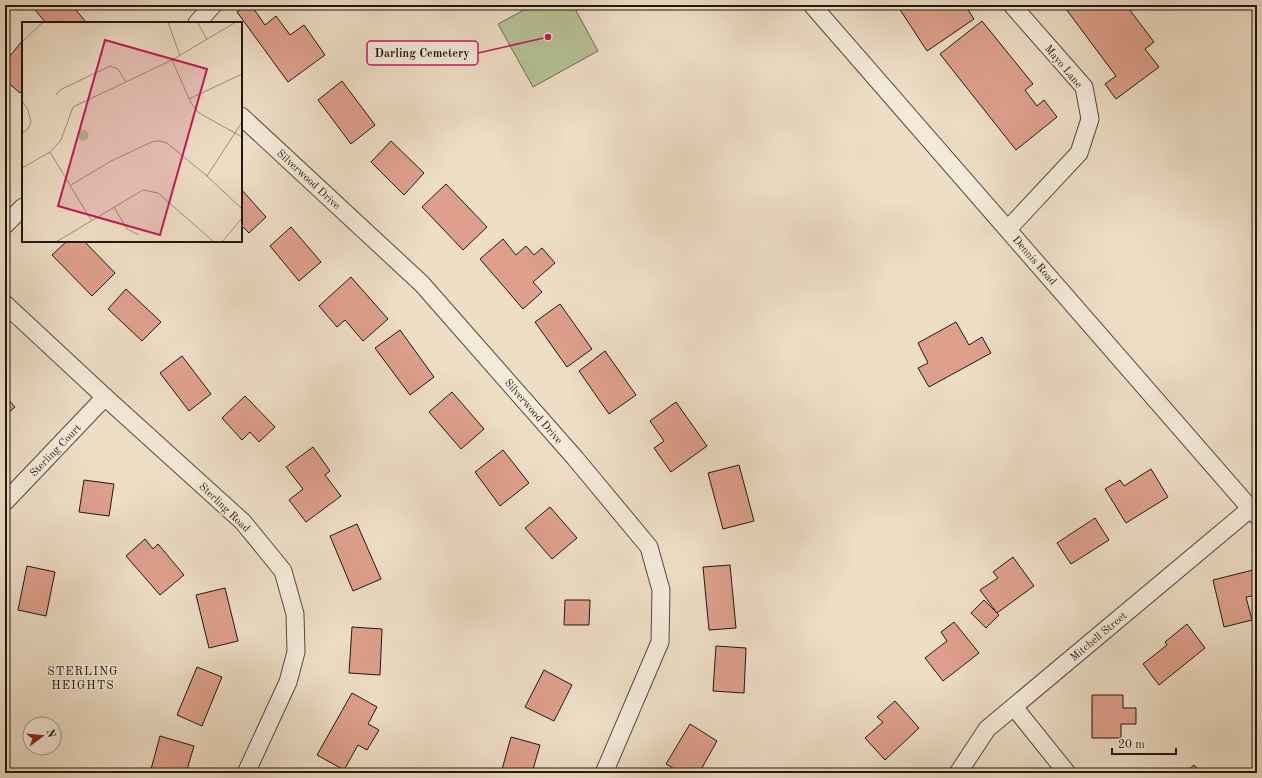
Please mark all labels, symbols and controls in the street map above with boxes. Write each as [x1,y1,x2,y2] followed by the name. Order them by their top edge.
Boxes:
[22,22,242,242] inset map
[367,41,478,65] callout: Darling Cemetery
[1042,43,1084,90] street label: Mayo Lane
[374,48,470,60] text: Darling Cemetery
[274,148,342,212] street label: Silverwood Drive
[1010,234,1058,288] street label: Dennis Road
[502,378,564,446] street label: Silverwood Drive
[28,423,84,479] street label: Sterling Court
[197,481,252,535] street label: Sterling Road
[1069,610,1129,664] street label: Mitchell Street
[47,666,119,692] district label: STERLING HEIGHTS
[22,716,62,756] north arrow
[44,728,57,740] text: N
[1112,730,1176,756] scale bar
[1118,739,1145,751] text: 20 m

